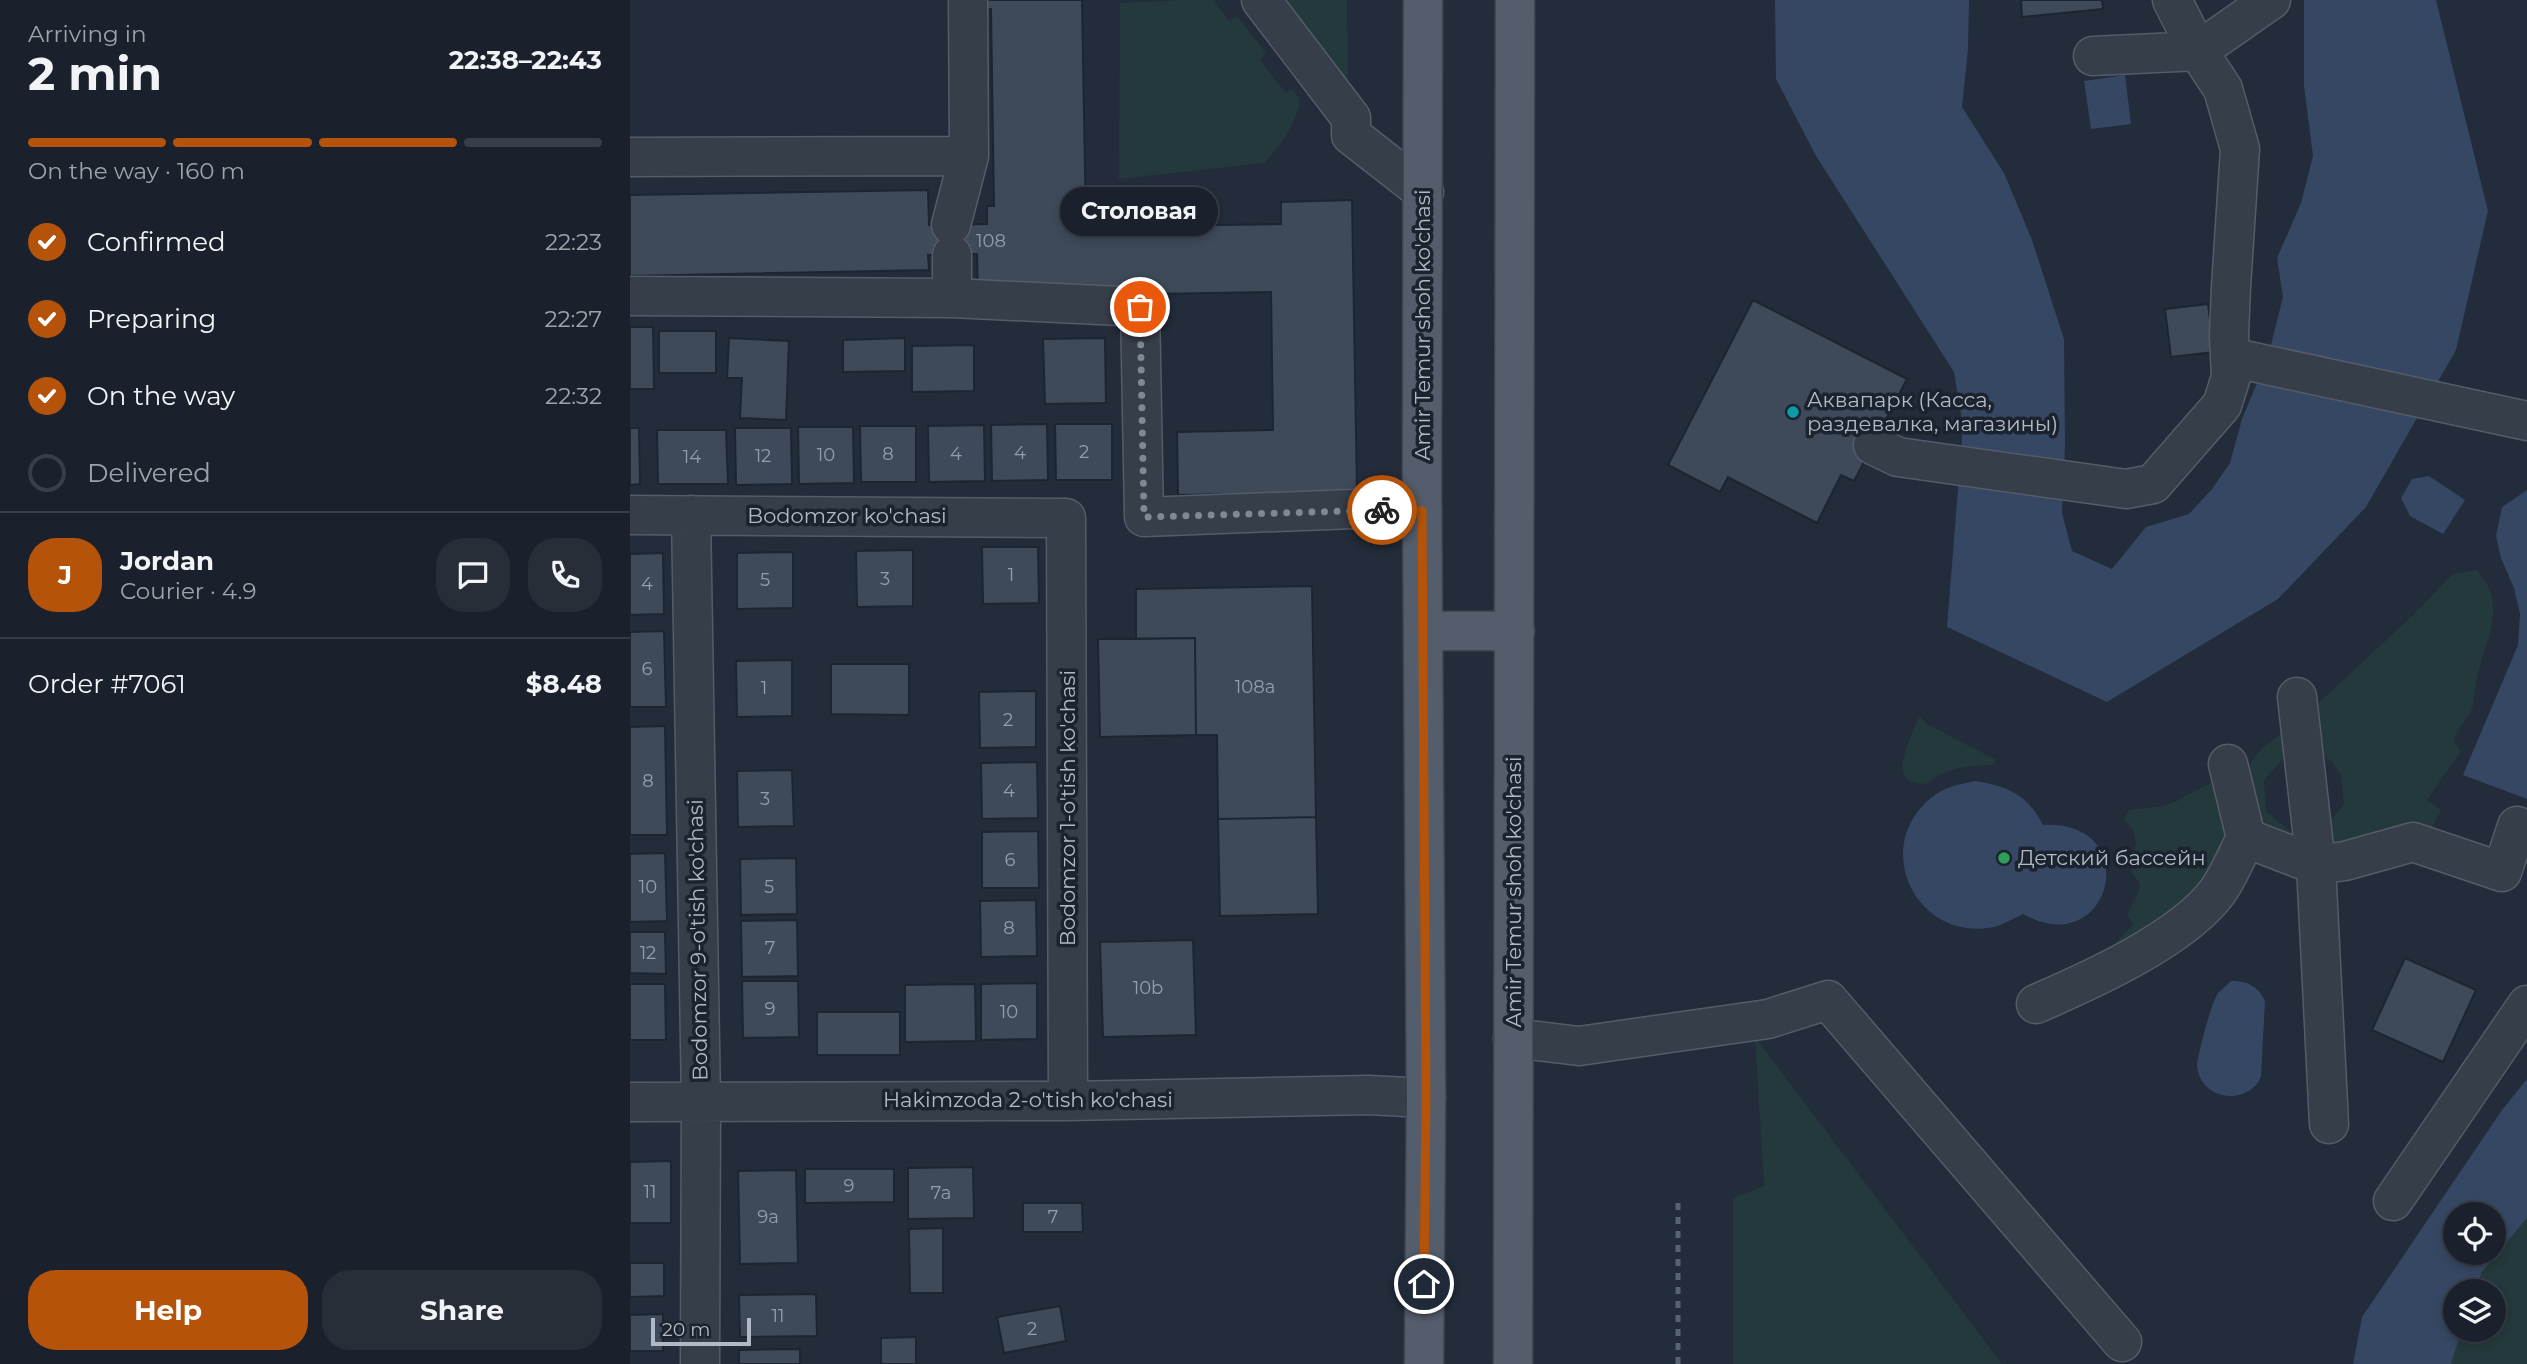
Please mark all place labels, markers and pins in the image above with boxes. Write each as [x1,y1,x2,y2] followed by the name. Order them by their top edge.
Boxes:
[1061,188,1219,237] callout: Столовая
[1110,277,1170,337] pin
[1807,387,2058,436] place label: Аквапарк (Касса, раздевалка, магазины)
[1785,404,1801,420] marker: Аквапарк (Касса, раздевалка, магазины)
[2018,845,2206,870] place label: Детский бассейн
[1996,850,2012,866] marker: Детский бассейн
[1394,1254,1454,1314] pin

